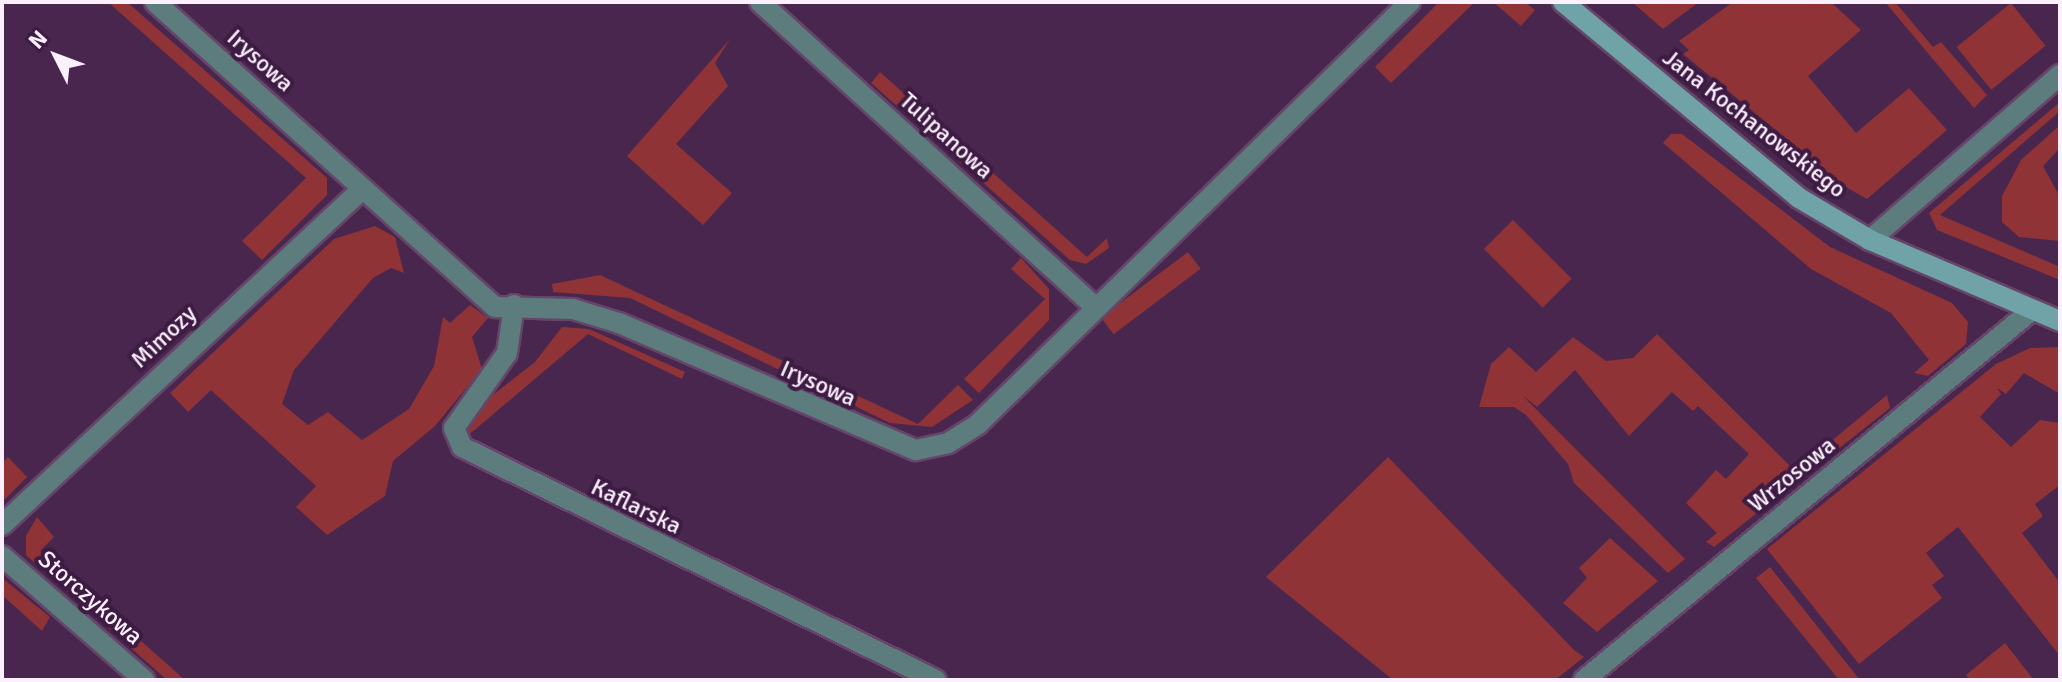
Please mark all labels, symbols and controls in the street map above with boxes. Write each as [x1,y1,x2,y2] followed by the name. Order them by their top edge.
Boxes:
[16,16,96,96] north arrow
[221,24,299,98] street label: Irysowa
[23,25,53,54] text: N
[1657,44,1851,204] street label: Jana Kochanowskiego
[893,87,999,185] street label: Tulipanowa
[125,300,203,374] street label: Mimozy
[776,355,860,413] street label: Irysowa
[1743,431,1841,519] street label: Wrzosowa
[586,473,686,541] street label: Kaflarska
[32,545,148,651] street label: Storczykowa

